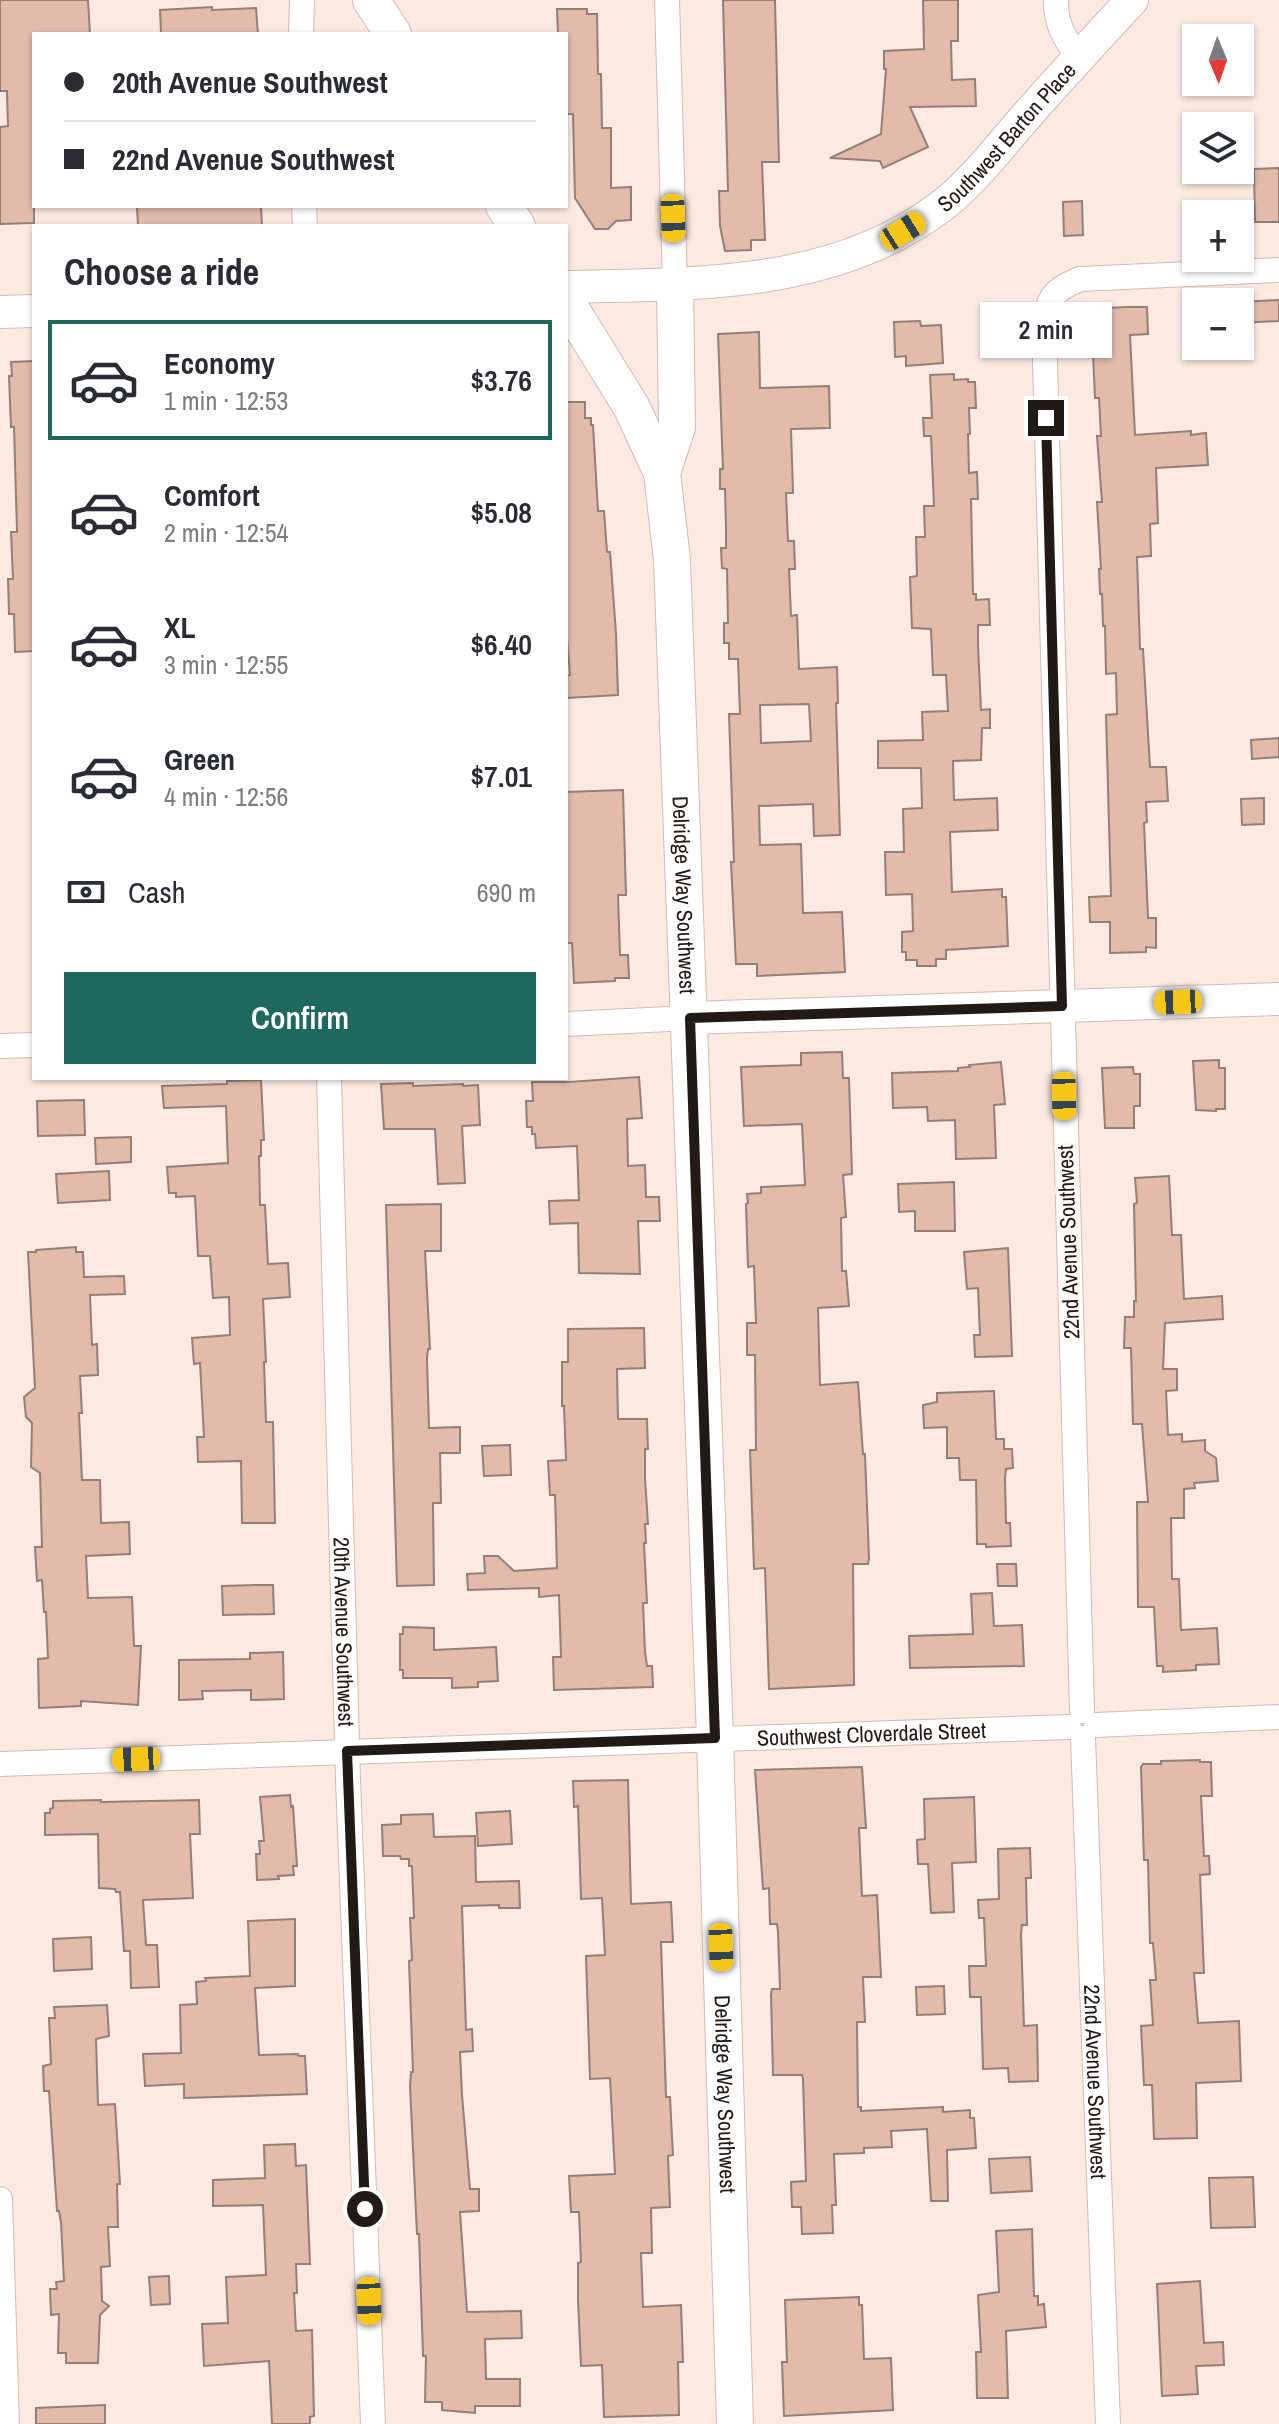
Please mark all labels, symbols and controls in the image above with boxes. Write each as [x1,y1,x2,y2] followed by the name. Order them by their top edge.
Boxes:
[1182,24,1254,96] north arrow
[1182,24,1254,360] map controls
[931,56,1082,219] street label: Southwest Barton Place
[112,62,388,102] text: 20th Avenue Southwest
[1182,112,1254,184] button: layers
[112,139,395,179] text: 22nd Avenue Southwest
[660,194,686,242] car
[1182,200,1254,272] button: +
[876,208,930,254] car
[64,248,259,296] text: Choose a ride
[1182,288,1254,360] button: −
[980,302,1112,358] callout: 2 min
[1019,312,1073,347] text: 2 min
[164,343,275,383] text: Economy
[68,344,140,416] icon: car
[470,360,532,400] text: $3.76
[164,383,288,418] text: 1 min · 12:53
[1028,400,1064,436] route end
[164,475,260,515] text: Comfort
[68,476,140,548] icon: car
[470,492,532,532] text: $5.08
[164,515,288,550] text: 2 min · 12:54
[164,607,195,647] text: XL
[68,608,140,680] icon: car
[470,624,532,664] text: $6.40
[164,647,288,682] text: 3 min · 12:55
[164,739,235,779] text: Green
[68,740,140,812] icon: car
[470,756,532,796] text: $7.01
[164,779,288,814] text: 4 min · 12:56
[666,795,703,994] street label: Delridge Way Southwest
[64,870,108,914] icon: cash
[128,872,185,912] text: Cash
[477,875,536,910] text: 690 m
[64,972,536,1064] button: Confirm
[1154,989,1202,1015] car
[1052,1072,1076,1120] car
[1050,1144,1086,1340] street label: 22nd Avenue Southwest
[326,1537,362,1727] street label: 20th Avenue Southwest
[757,1715,986,1753] street label: Southwest Cloverdale Street
[112,1746,160,1772] car
[708,1923,734,1971] car
[1077,1984,1114,2180] street label: 22nd Avenue Southwest
[708,1995,743,2194] street label: Delridge Way Southwest
[347,2191,383,2227] route start
[356,2277,382,2325] car

